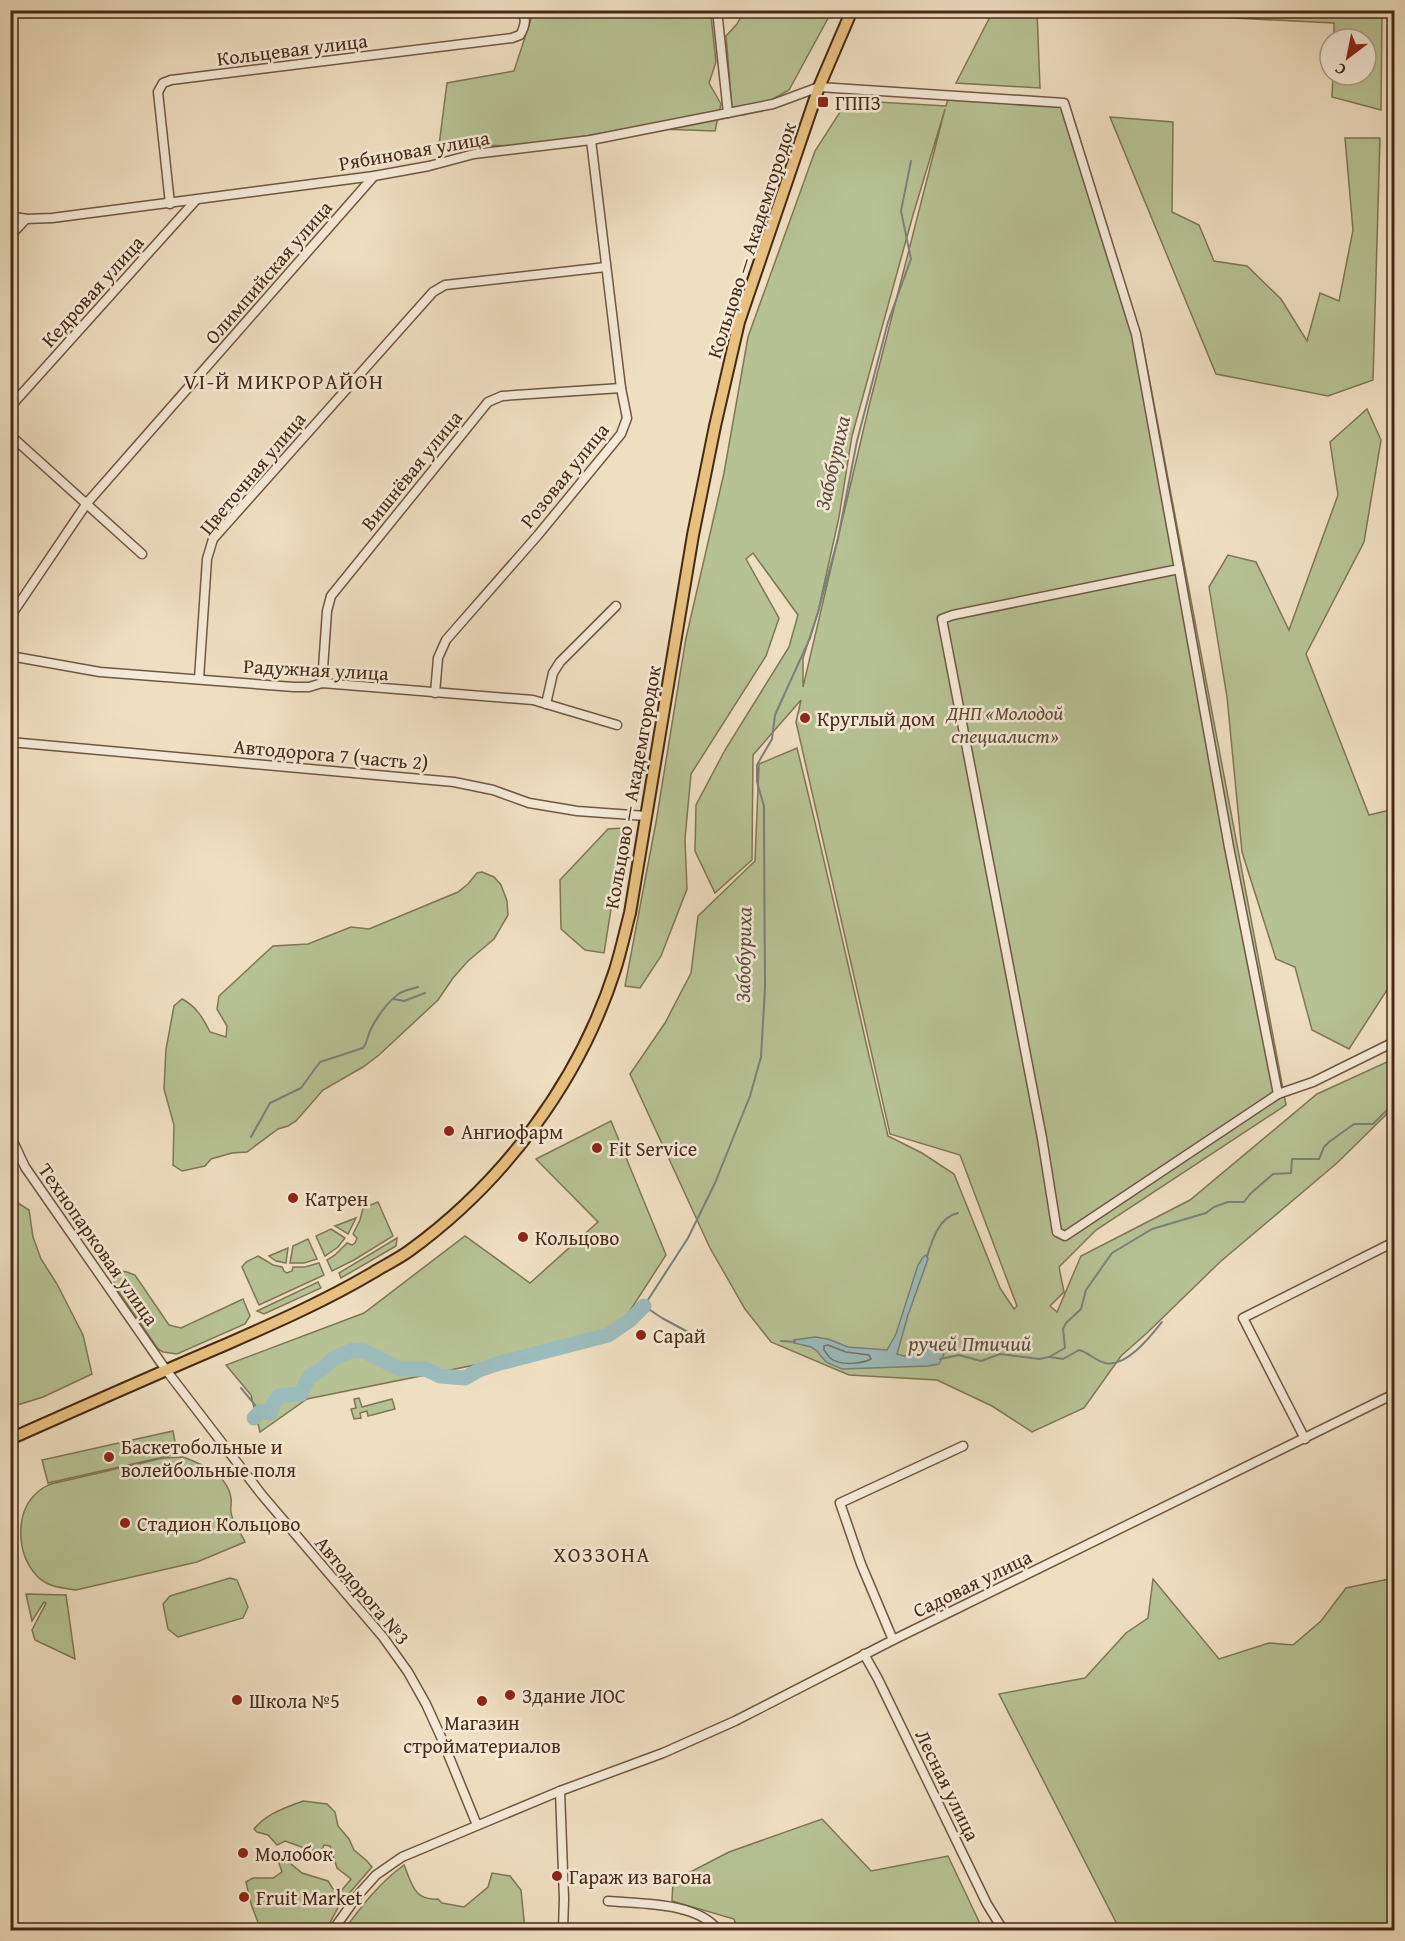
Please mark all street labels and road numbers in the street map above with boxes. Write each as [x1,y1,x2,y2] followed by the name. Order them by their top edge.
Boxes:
[215,25,369,73] street label: Кольцевая улица
[699,118,803,362] street label: Кольцово — Академгородок
[336,122,492,178] street label: Рябиновая улица
[197,194,339,350] street label: Олимпийская улица
[34,228,150,353] street label: Кедровая улица
[353,403,469,536] street label: Вишнёвая улица
[192,405,312,541] street label: Цветочная улица
[513,416,616,534] street label: Розовая улица
[243,651,390,687] street label: Радужная улица
[596,662,668,911] street label: Кольцово — Академгородок
[232,731,430,777] street label: Автодорога 7 (часть 2)
[32,1157,166,1332] street label: Технопарковая улица
[309,1529,417,1651] street label: Автодорога №3
[908,1541,1037,1624] street label: Садовая улица
[909,1724,988,1846] street label: Лесная улица

